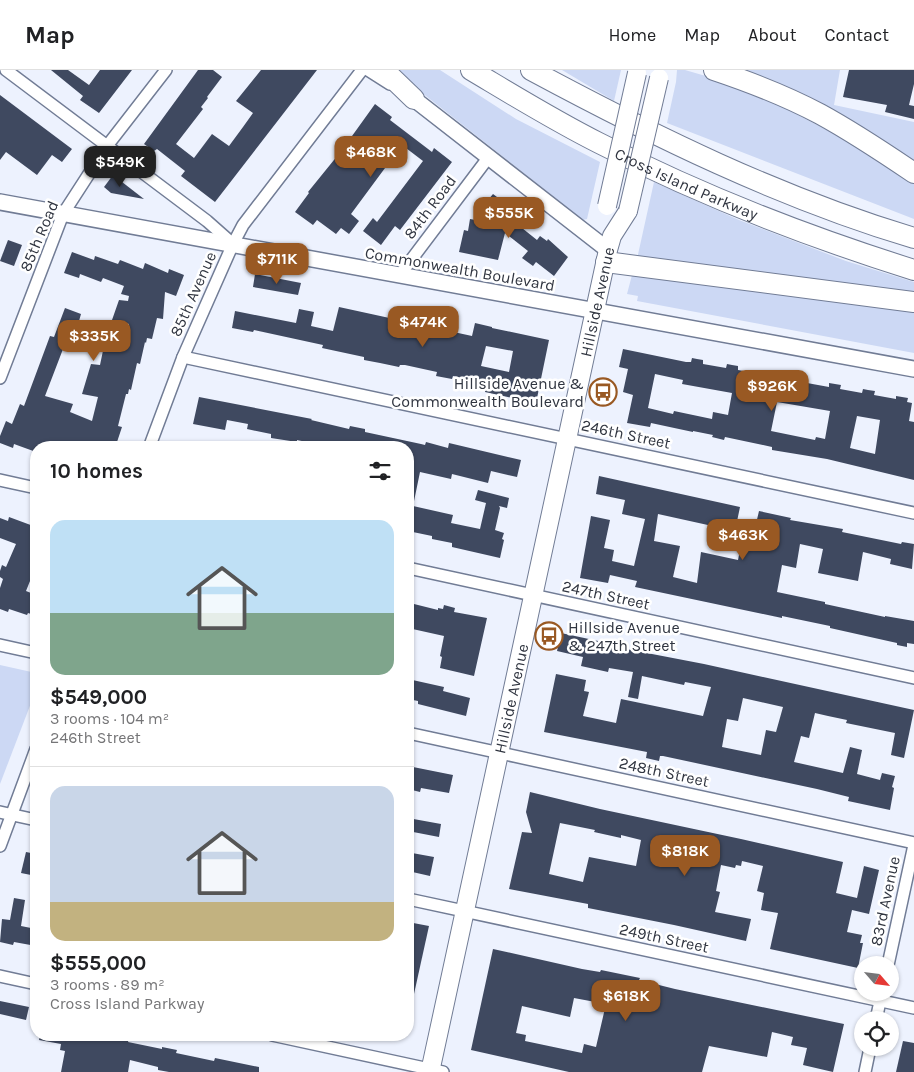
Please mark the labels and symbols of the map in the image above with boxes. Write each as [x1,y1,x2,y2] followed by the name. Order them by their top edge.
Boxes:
[336,136,406,178] pin: $468K
[612,143,761,224] street label: Cross Island Parkway
[85,146,155,188] pin: $549K
[400,171,460,243] street label: 84th Road
[474,196,544,239] pin: $555K
[16,198,62,274] street label: 85th Road
[242,242,312,285] pin: $711K
[363,243,557,295] street label: Commonwealth Boulevard
[576,245,618,359] street label: Hillside Avenue
[166,249,220,339] street label: 85th Avenue
[388,306,458,348] pin: $474K
[59,320,129,362] pin: $335K
[737,370,807,412] pin: $926K
[391,374,584,411] place label: Hillside Avenue & Commonwealth Boulevard
[588,377,618,407] bus stop icon: Hillside Avenue & Commonwealth Boulevard
[580,415,672,453] street label: 246th Street
[708,518,778,561] pin: $463K
[560,576,652,614] street label: 247th Street
[568,618,680,655] place label: Hillside Avenue & 247th Street
[534,621,564,651] bus stop icon: Hillside Avenue & 247th Street
[490,642,532,755] street label: Hillside Avenue
[617,753,711,791] street label: 248th Street
[650,834,720,877] pin: $818K
[866,855,904,947] street label: 83rd Avenue
[618,919,710,957] street label: 249th Street
[854,956,899,1001] north arrow
[591,980,661,1022] pin: $618K

